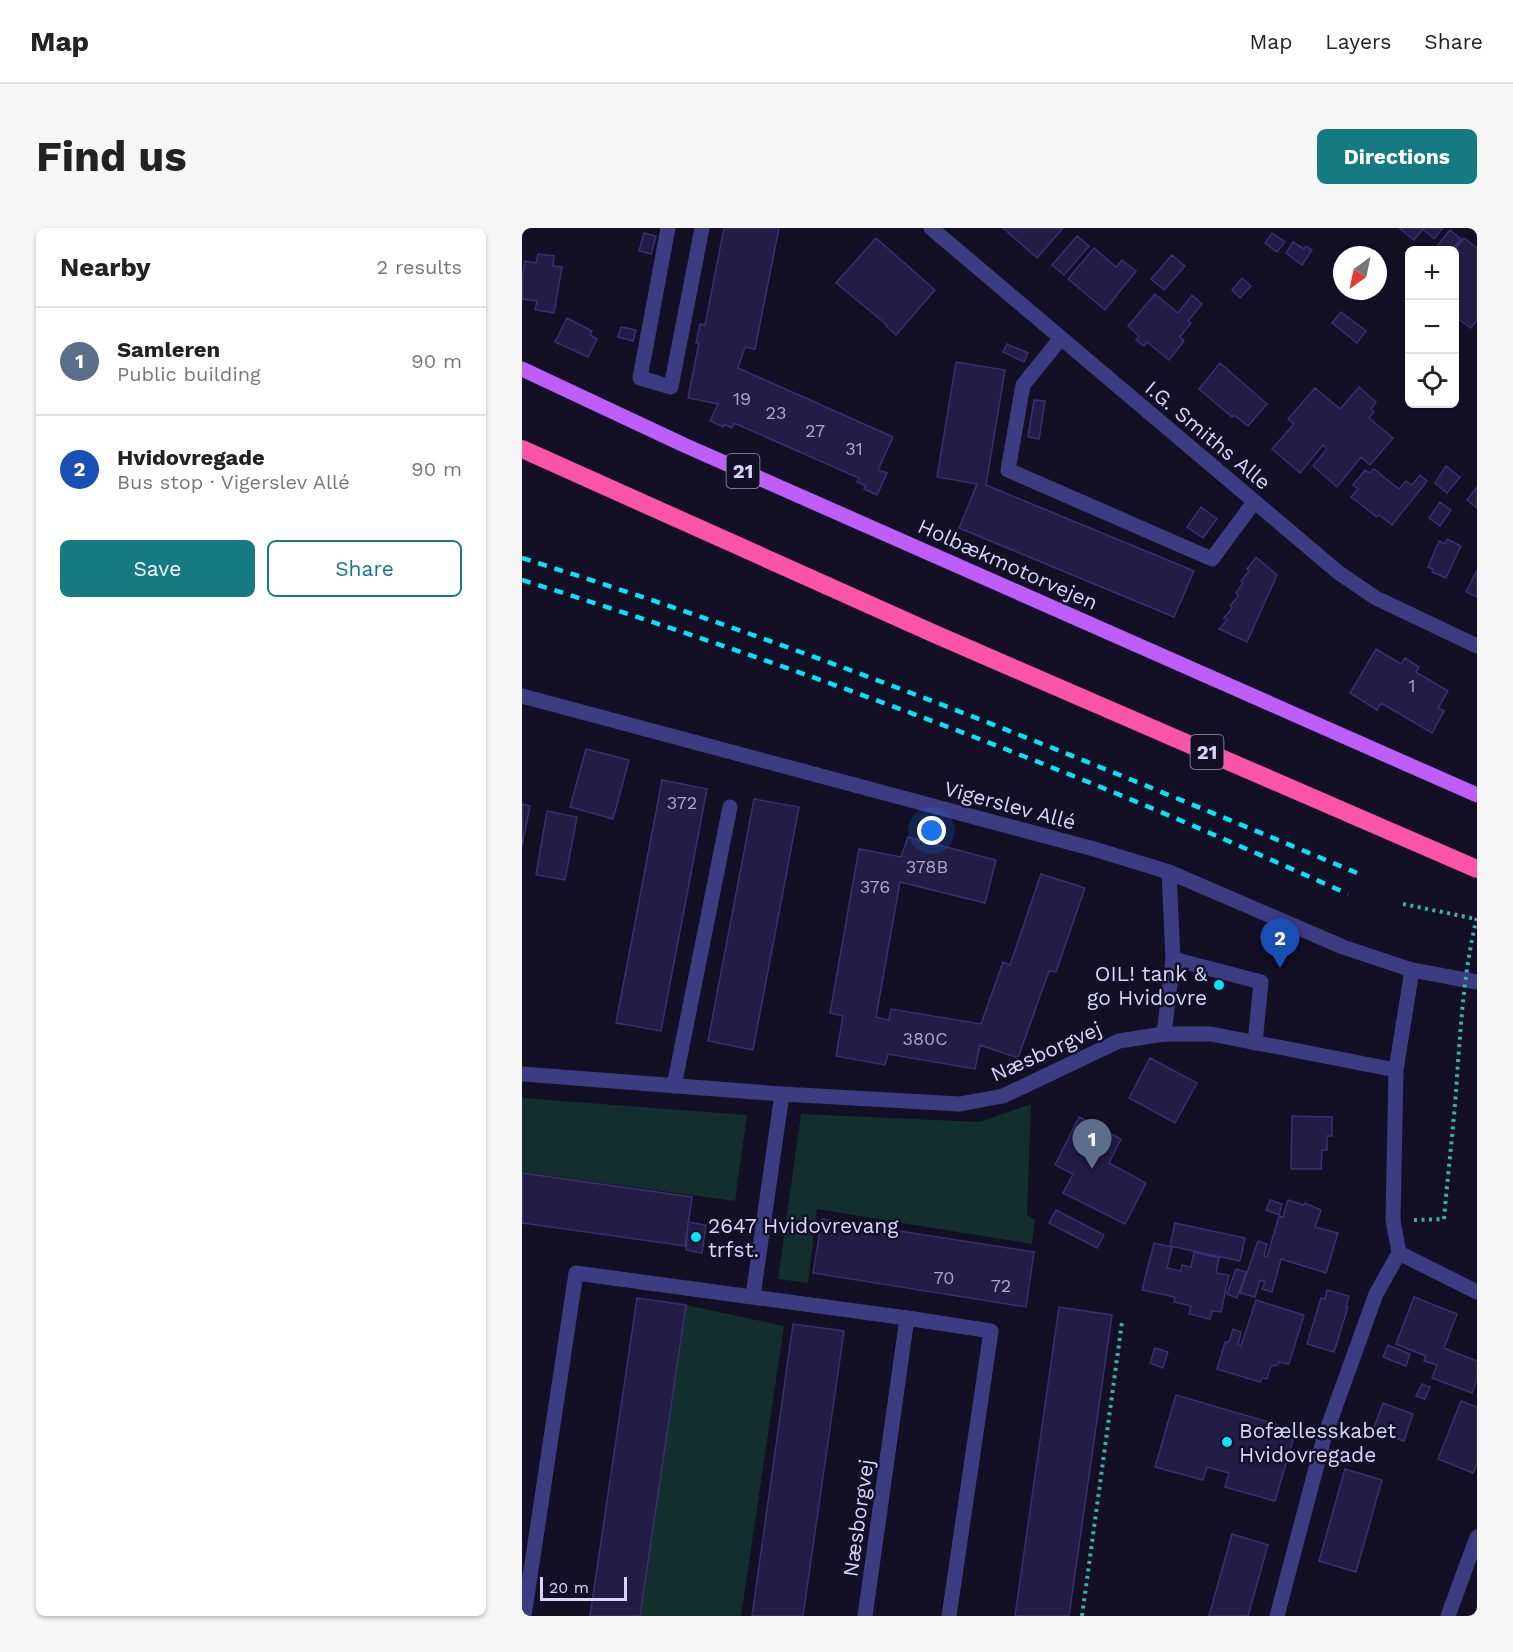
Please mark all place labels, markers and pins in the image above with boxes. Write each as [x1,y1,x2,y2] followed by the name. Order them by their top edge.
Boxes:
[1260,918,1299,968] pin: 2
[1087,961,1208,1010] place label: OIL! tank & go Hvidovre
[1212,978,1226,992] marker: OIL! tank & go Hvidovre
[1072,1120,1112,1169] pin: 1
[708,1213,899,1262] place label: 2647 Hvidovrevang trfst.
[689,1230,703,1244] marker: 2647 Hvidovrevang trfst.
[1239,1418,1396,1467] place label: Bofællesskabet Hvidovregade
[1220,1435,1234,1449] marker: Bofællesskabet Hvidovregade

